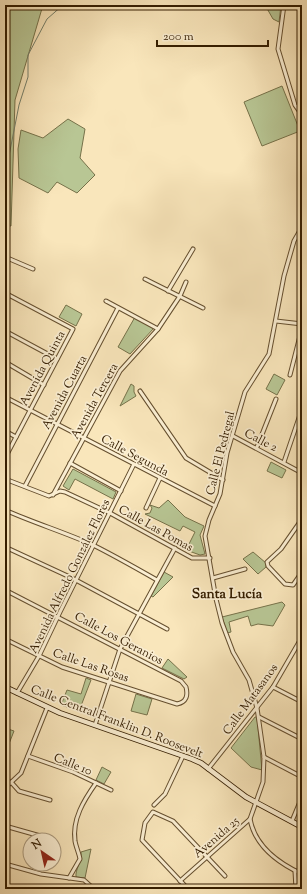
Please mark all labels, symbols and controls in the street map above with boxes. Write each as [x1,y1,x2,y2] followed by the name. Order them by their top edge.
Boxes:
[157,22,268,48] scale bar
[163,28,194,46] text: 200 m
[15,327,71,409] street label: Avenida Quinta
[38,352,92,433] street label: Avenida Cuarta
[67,360,123,443] street label: Avenida Tercera
[202,409,240,497] street label: Calle El Pedregal
[241,425,281,457] street label: Calle 2
[97,430,172,482] street label: Calle Segunda
[25,496,115,657] street label: Avenida Alfredo González Flores
[115,501,196,557] street label: Calle Las Pomas
[192,585,263,605] district label: Santa Lucía
[71,608,166,670] street label: Calle Los Geranios
[50,644,131,688] street label: Calle Las Rosas
[219,660,283,739] street label: Calle Matasanos
[28,681,205,763] street label: Calle Central Franklin D. Roosevelt
[51,749,95,781] street label: Calle 10
[190,813,244,863] street label: Avenida 25
[22,832,62,872] north arrow
[28,835,45,854] text: N

